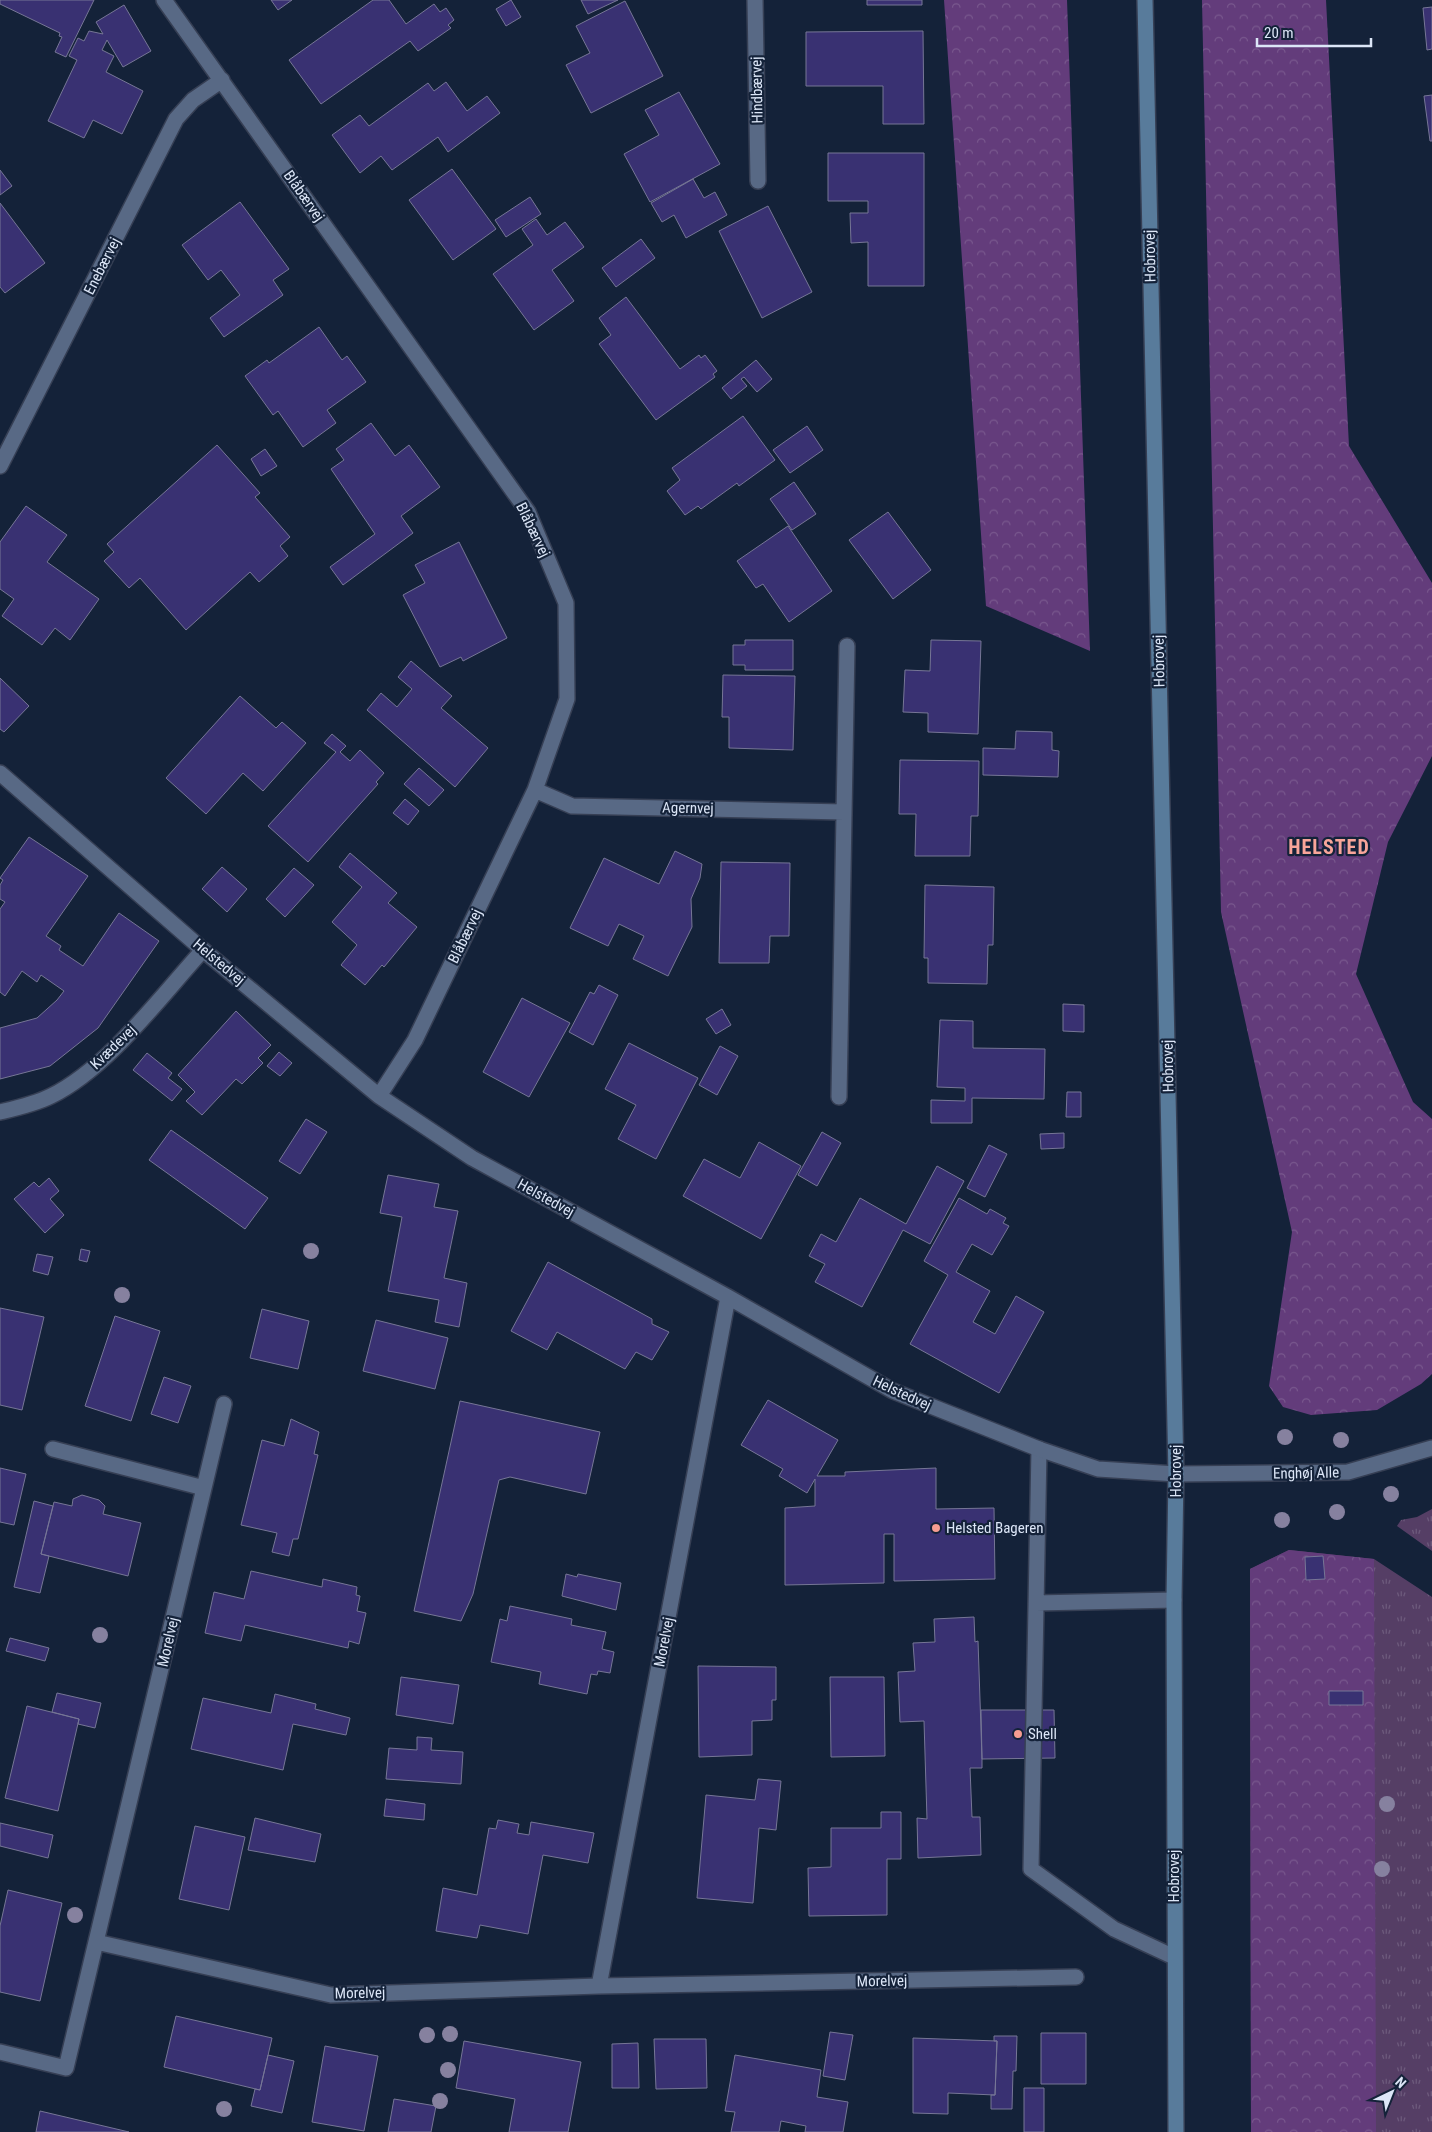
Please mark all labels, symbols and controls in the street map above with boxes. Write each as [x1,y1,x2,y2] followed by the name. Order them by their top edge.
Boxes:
[1257,15,1371,47] scale bar
[1264,24,1294,42] text: 20 m
[747,56,767,124] street label: Hindbærvej
[280,167,328,225] street label: Blåbærvej
[1141,229,1159,283] street label: Hobrovej
[80,235,124,297] street label: Enebærvej
[512,500,554,560] street label: Blåbærvej
[1150,634,1168,688] street label: Hobrovej
[662,799,714,817] street label: Agernvej
[1288,835,1370,859] district label: HELSTED
[444,906,486,966] street label: Blåbærvej
[189,935,249,989] street label: Helstedvej
[86,1021,140,1073] street label: Kvædevej
[1159,1039,1177,1093] street label: Hobrovej
[514,1175,578,1221] street label: Helstedvej
[870,1372,934,1414] street label: Helstedvej
[1167,1445,1185,1497] street label: Hobrovej
[1273,1463,1339,1483] street label: Enghøj Alle
[946,1519,1044,1537] place label: Helsted Bageren
[930,1522,942,1534] marker: Helsted Bageren
[154,1615,182,1669] street label: Morelvej
[650,1616,678,1668] street label: Morelvej
[1028,1725,1057,1743] place label: Shell
[1012,1728,1024,1740] marker: Shell
[1165,1850,1183,1902] street label: Hobrovej
[857,1972,907,1990] street label: Morelvej
[335,1984,385,2002] street label: Morelvej
[1367,2067,1417,2117] north arrow
[1392,2074,1409,2091] text: N

